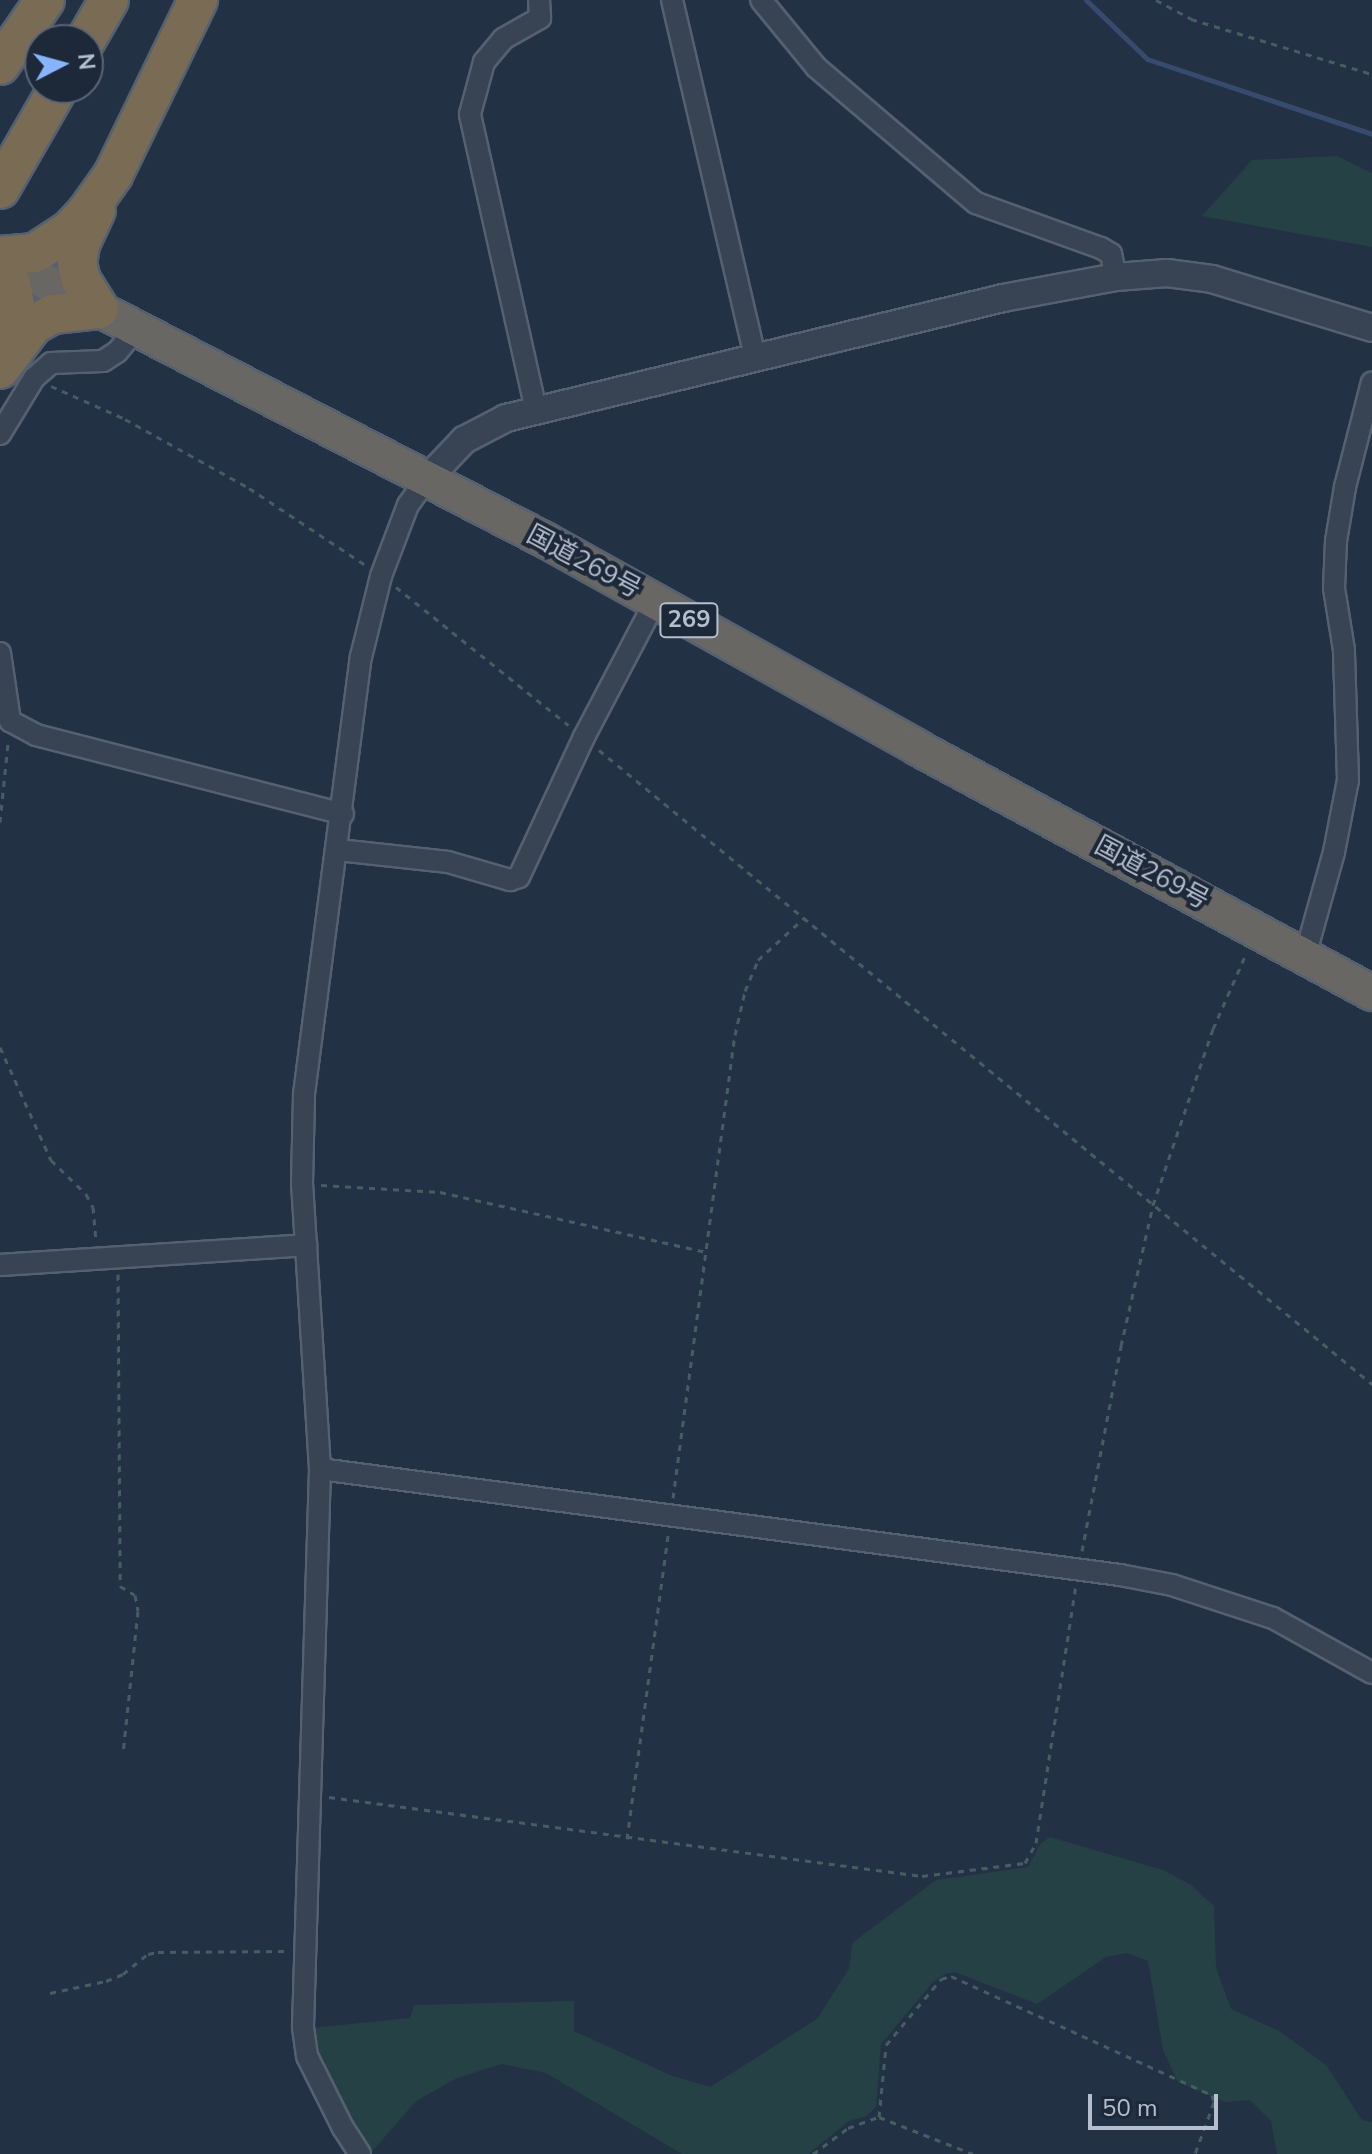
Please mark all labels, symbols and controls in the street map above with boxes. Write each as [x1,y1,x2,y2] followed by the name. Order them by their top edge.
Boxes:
[24,24,104,104] north arrow
[70,52,102,71] text: N
[522,519,646,605] street label: 国道269号
[659,600,719,640] road number: 269
[1090,830,1214,916] street label: 国道269号
[1092,2078,1222,2128] scale bar
[1102,2092,1158,2124] text: 50 m

